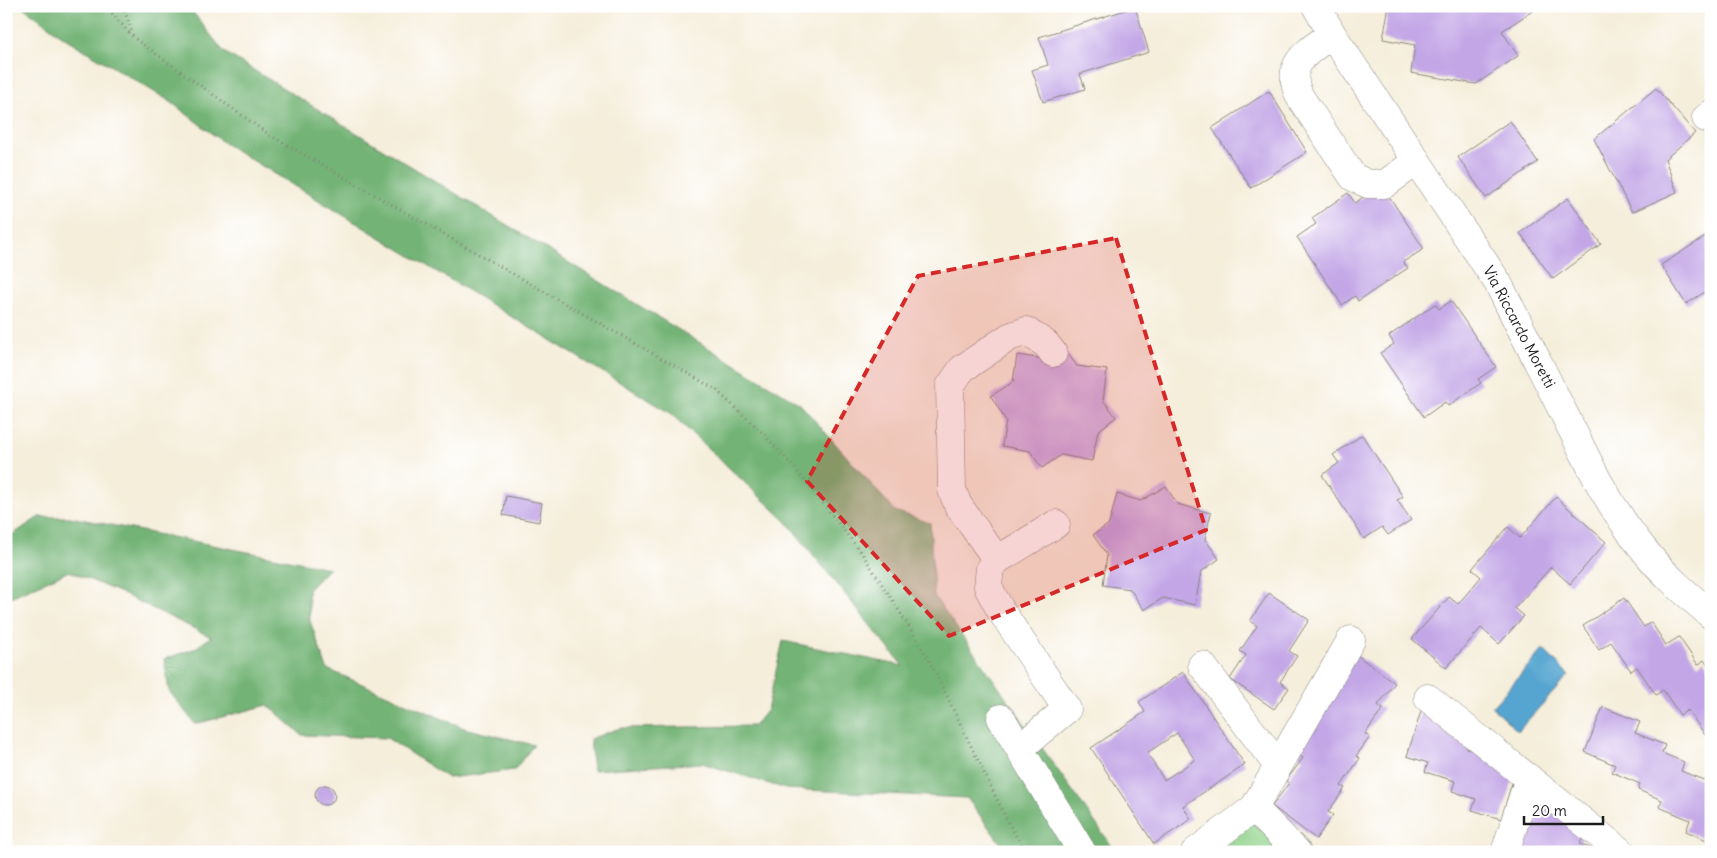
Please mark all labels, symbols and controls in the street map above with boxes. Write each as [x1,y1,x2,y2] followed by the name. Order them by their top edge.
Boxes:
[1479,262,1560,391] street label: Via Riccardo Moretti
[1524,793,1603,825] scale bar
[1532,801,1567,820] text: 20 m

